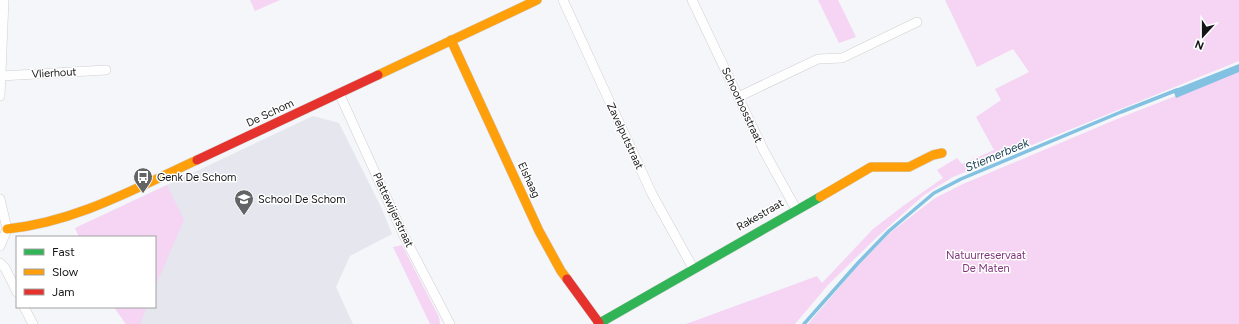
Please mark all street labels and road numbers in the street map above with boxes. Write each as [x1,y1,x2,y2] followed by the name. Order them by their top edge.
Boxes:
[31,65,77,81] street label: Vlierhout
[719,65,765,145] street label: Schoorbosstraat
[244,96,296,130] street label: De Schom
[604,101,646,171] street label: Zavelputstraat
[515,160,543,200] street label: Elshaag
[370,171,416,249] street label: Plattewijerstraat
[734,196,786,234] street label: Rakestraat

